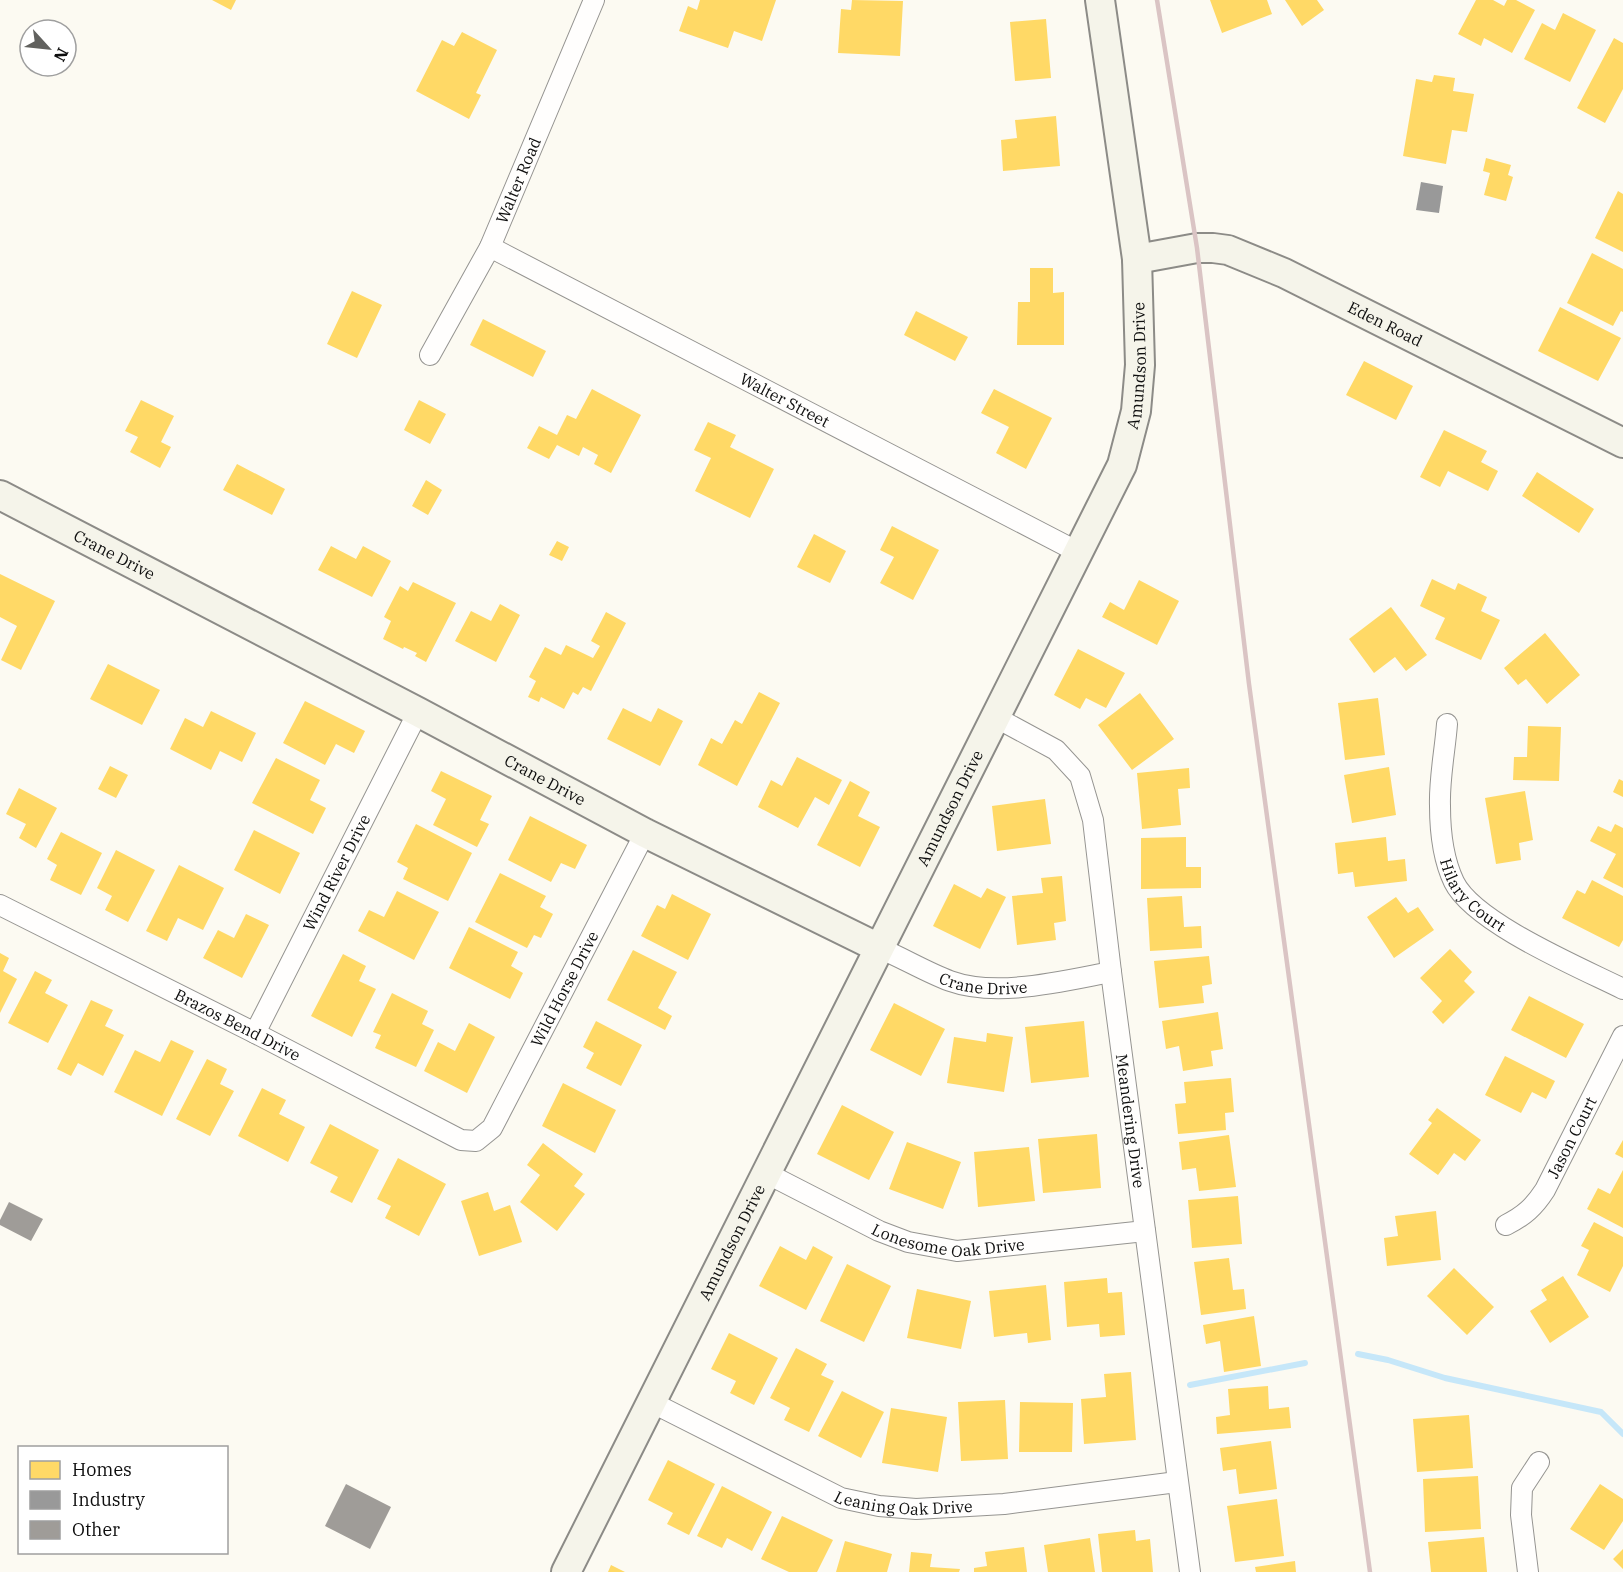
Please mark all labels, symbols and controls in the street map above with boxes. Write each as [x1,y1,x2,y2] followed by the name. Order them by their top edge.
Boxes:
[18,18,78,78] north arrow
[50,45,73,65] text: N
[491,134,545,226] street label: Walter Road
[1345,297,1426,351] street label: Eden Road
[1122,302,1150,431] street label: Amundson Drive
[737,368,833,431] street label: Walter Street
[70,525,159,584] street label: Crane Drive
[912,747,987,869] street label: Amundson Drive
[501,750,589,809] street label: Crane Drive
[299,811,374,934] street label: Wind River Drive
[1436,856,1510,936] street label: Hilary Court
[526,927,603,1050] street label: Wild Horse Drive
[936,968,1028,998] street label: Crane Drive
[171,984,304,1065] street label: Brazos Bend Drive
[1112,1053,1149,1189] street label: Meandering Drive
[1543,1093,1601,1182] street label: Jason Court
[694,1181,769,1304] street label: Amundson Drive
[868,1219,1026,1262] street label: Lonesome Oak Drive
[18,1446,228,1554] legend
[72,1458,132,1481] text: Homes
[831,1486,973,1519] street label: Leaning Oak Drive
[72,1488,145,1511] text: Industry
[72,1518,120,1541] text: Other

